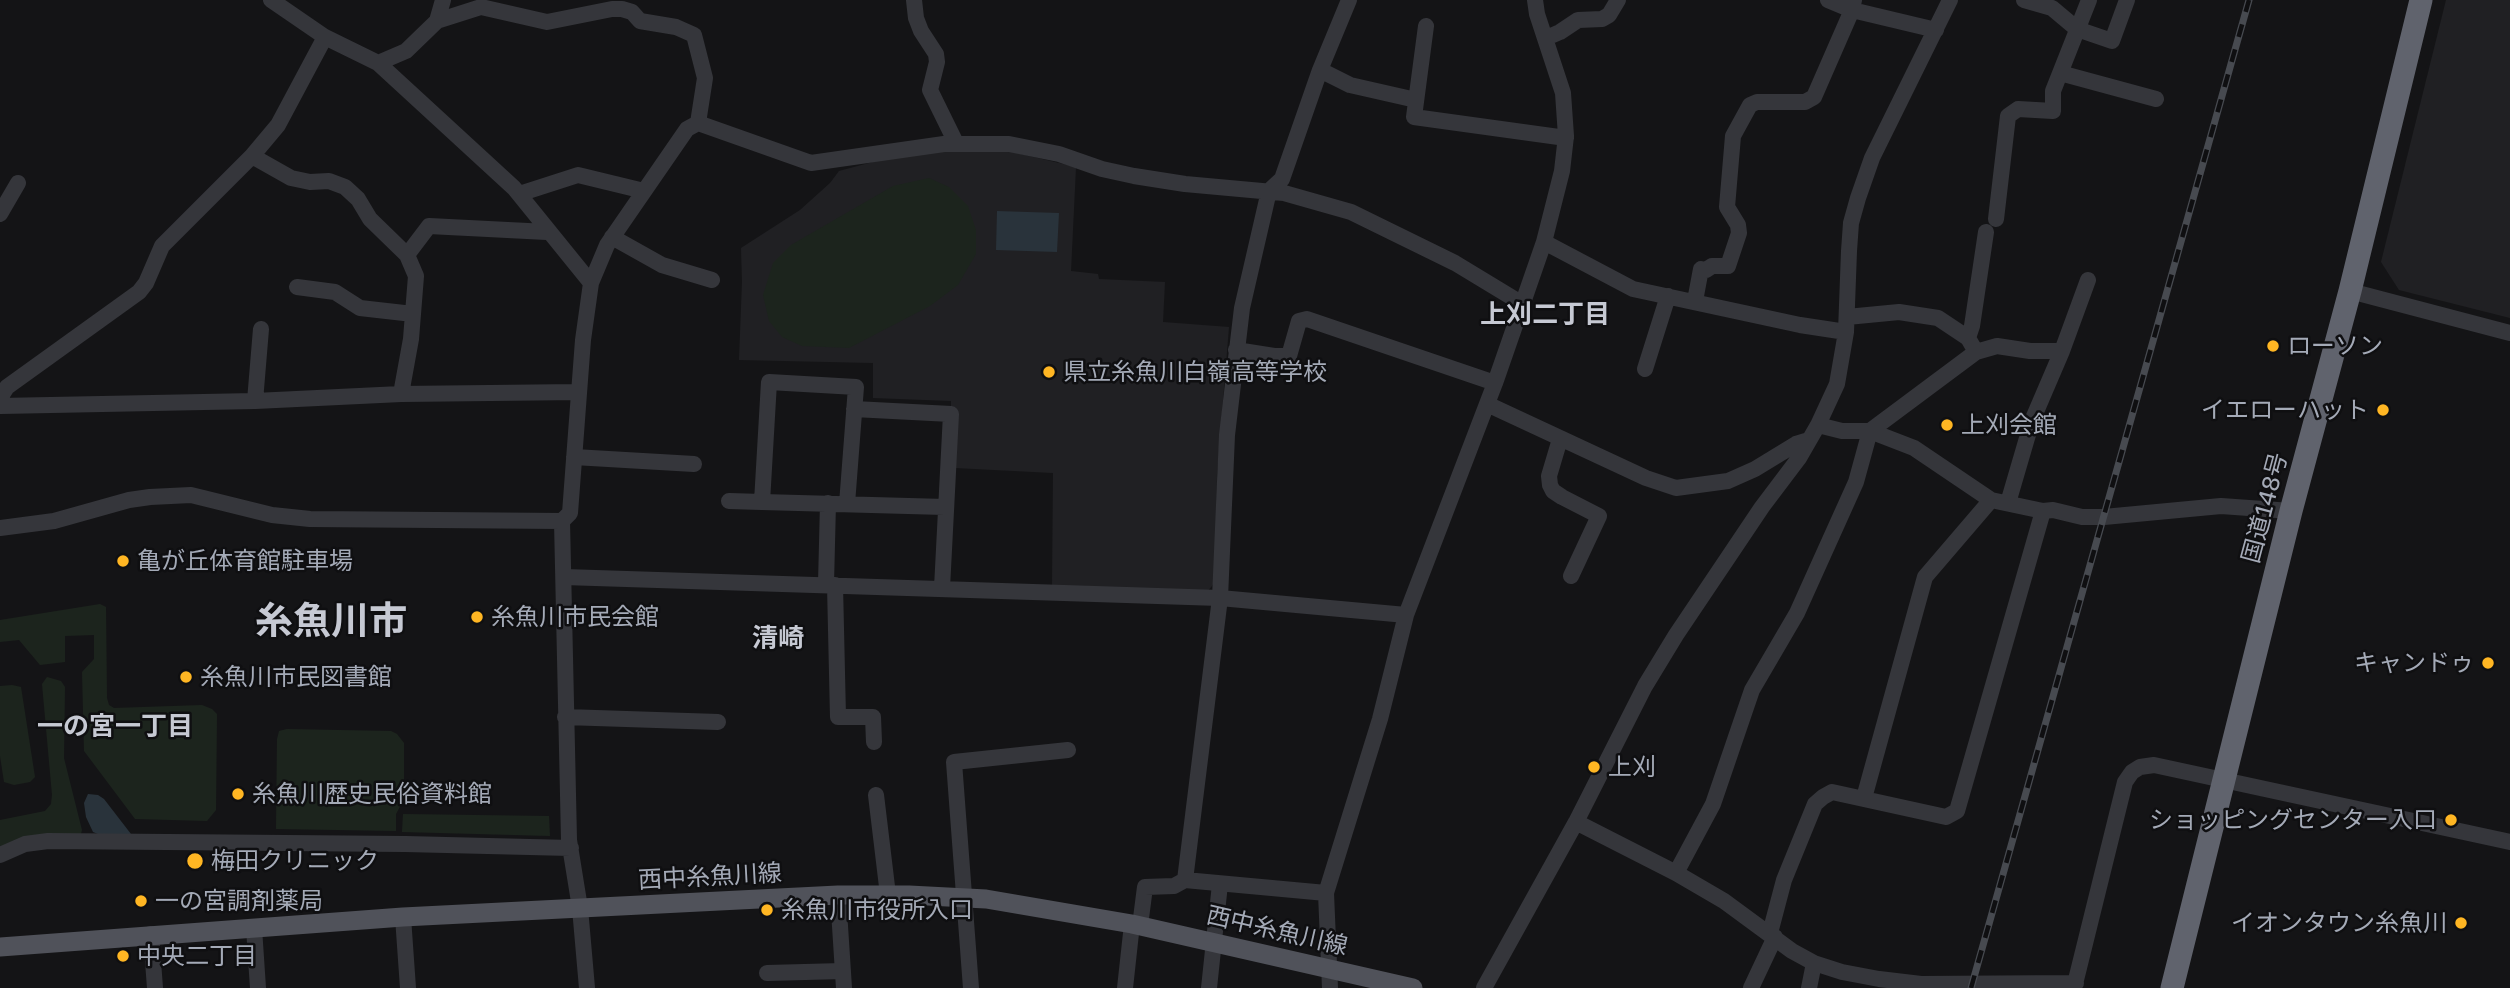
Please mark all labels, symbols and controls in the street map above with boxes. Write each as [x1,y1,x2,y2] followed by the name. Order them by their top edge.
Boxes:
[1480,299,1610,331] district label: 上刈二丁目
[2287,332,2383,360] place label: ローソン
[2265,338,2281,354] marker: ローソン
[1063,358,1327,386] place label: 県立糸魚川白嶺高等学校
[1041,364,1057,380] marker: 県立糸魚川白嶺高等学校
[2201,396,2369,424] place label: イエローハット
[2375,402,2391,418] marker: イエローハット
[1961,411,2057,439] place label: 上刈会館
[1939,417,1955,433] marker: 上刈会館
[2236,450,2294,566] street label: 国道148号
[137,547,353,575] place label: 亀が丘体育館駐車場
[115,553,131,569] marker: 亀が丘体育館駐車場
[255,599,407,645] district label: 糸魚川市
[491,603,659,631] place label: 糸魚川市民会館
[469,609,485,625] marker: 糸魚川市民会館
[752,623,804,655] district label: 清崎
[2354,649,2474,677] place label: キャンドゥ
[2480,655,2496,671] marker: キャンドゥ
[200,663,392,691] place label: 糸魚川市民図書館
[178,669,194,685] marker: 糸魚川市民図書館
[37,711,193,743] district label: 一の宮一丁目
[1608,753,1656,781] place label: 上刈
[1586,759,1602,775] marker: 上刈
[252,780,492,808] place label: 糸魚川歴史民俗資料館
[230,786,246,802] marker: 糸魚川歴史民俗資料館
[2149,806,2437,834] place label: ショッピングセンター入口
[2443,812,2459,828] marker: ショッピングセンター入口
[211,847,379,875] place label: 梅田クリニック
[185,851,205,871] marker: 梅田クリニック
[637,859,783,895] street label: 西中糸魚川線
[155,887,323,915] place label: 一の宮調剤薬局
[133,893,149,909] marker: 一の宮調剤薬局
[781,896,973,924] place label: 糸魚川市役所入口
[1204,901,1350,961] street label: 西中糸魚川線
[759,902,775,918] marker: 糸魚川市役所入口
[2231,909,2447,937] place label: イオンタウン糸魚川
[2453,915,2469,931] marker: イオンタウン糸魚川
[137,942,257,970] place label: 中央二丁目
[115,948,131,964] marker: 中央二丁目

